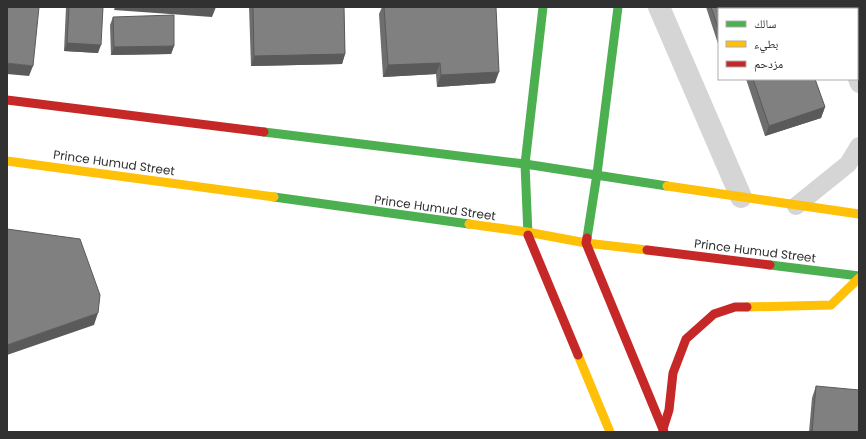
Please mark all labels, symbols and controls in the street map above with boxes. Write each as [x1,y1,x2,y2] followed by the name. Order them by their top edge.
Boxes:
[718,8,858,80] legend
[754,15,776,32] text: سالك
[754,35,778,54] text: بطيء
[754,55,783,72] text: مزدحم
[52,146,176,179] street label: Prince Humud Street
[373,191,497,224] street label: Prince Humud Street
[693,235,817,266] street label: Prince Humud Street

